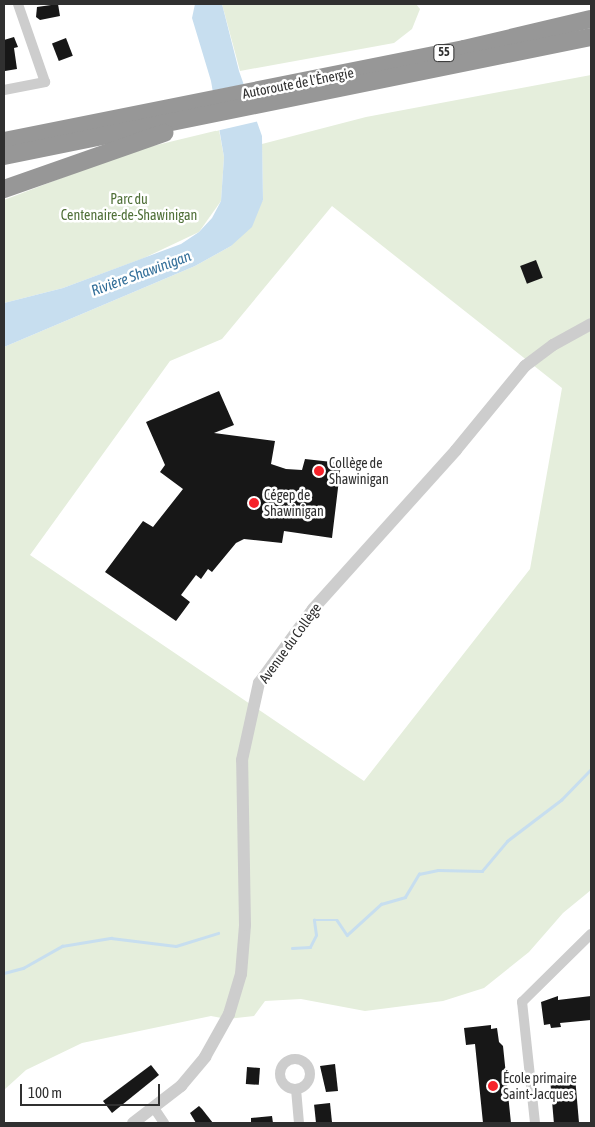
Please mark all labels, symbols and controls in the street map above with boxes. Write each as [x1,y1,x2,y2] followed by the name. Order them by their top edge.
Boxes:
[433,44,455,62] road number: 55
[241,64,355,102] street label: Autoroute de l'Énergie
[61,191,197,223] park label: Parc du Centenaire-de-Shawinigan
[89,247,193,299] water label: Rivière Shawinigan
[329,455,389,488] place label: Collège de Shawinigan
[313,465,325,477] marker: Collège de Shawinigan
[264,487,324,520] place label: Cégep de Shawinigan
[248,497,260,509] marker: Cégep de Shawinigan
[255,600,325,686] street label: Avenue du Collège
[503,1070,577,1102] place label: École primaire Saint-Jacques
[22,1074,162,1106] scale bar
[487,1080,499,1092] marker: École primaire Saint-Jacques
[28,1084,62,1101] text: 100 m

